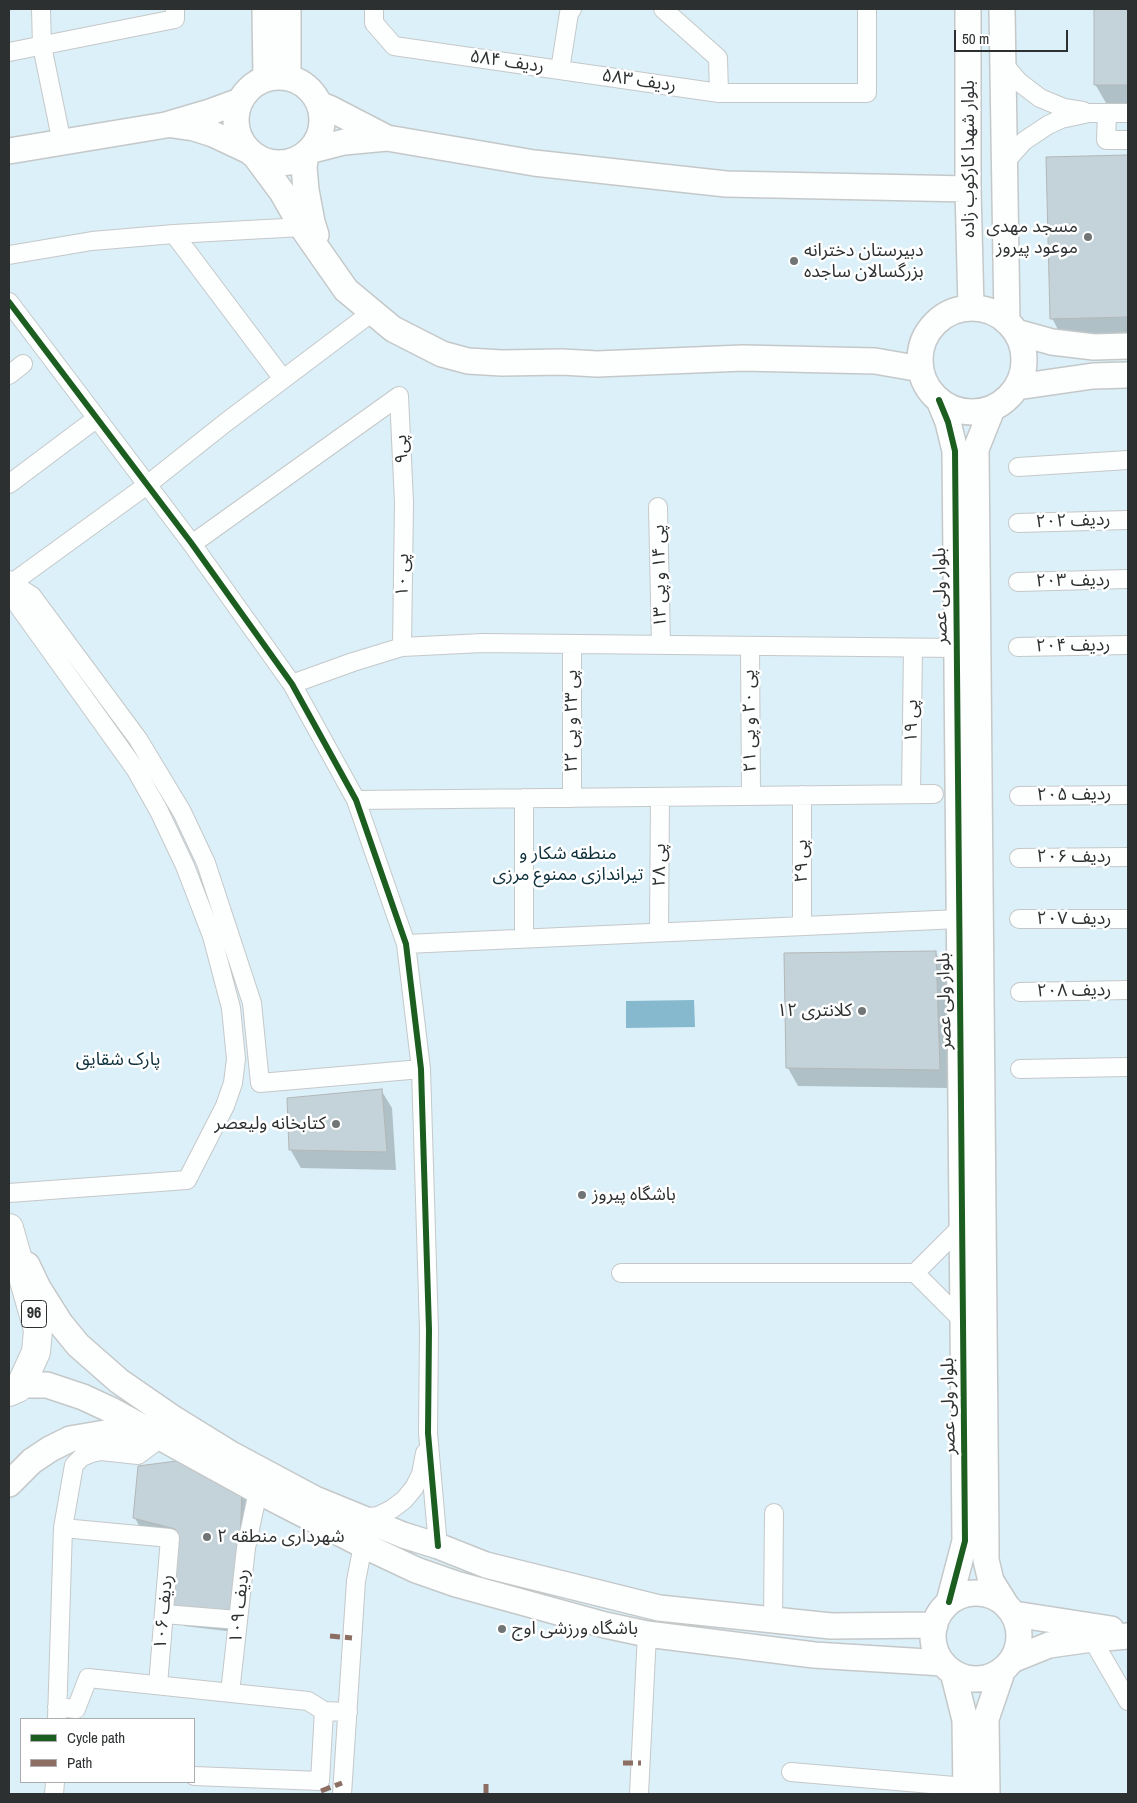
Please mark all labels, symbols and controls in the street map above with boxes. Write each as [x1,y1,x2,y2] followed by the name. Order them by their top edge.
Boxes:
[957,20,1071,52] scale bar
[962,28,989,49] text: 50 m
[468,46,546,78] street label: ردیف ۵۸۴
[600,65,678,97] street label: ردیف ۵۸۳
[958,80,980,238] street label: بلوار شهدا کارکوب زاده
[986,216,1078,258] place label: مسجد مهدی موعود پیروز
[1082,231,1094,243] marker: مسجد مهدی موعود پیروز
[804,240,924,282] place label: دبیرستان دخترانه بزرگسالان ساجده
[788,255,800,267] marker: دبیرستان دخترانه بزرگسالان ساجده
[390,434,414,464] street label: پی۹
[1035,509,1111,533] street label: ردیف ۲۰۲
[648,524,672,628] street label: پی ۱۴ و پی ۱۳
[929,547,953,645] street label: بلوار ولی عصر
[392,553,414,597] street label: پی ۱۰
[1035,570,1111,592] street label: ردیف ۲۰۳
[1035,635,1111,657] street label: ردیف ۲۰۴
[738,669,762,773] street label: پی ۲۰ و پی ۲۱
[561,670,583,772] street label: پی ۲۳ و پی ۲۲
[901,699,923,743] street label: پی ۱۹
[1036,784,1112,806] street label: ردیف ۲۰۵
[791,839,813,883] street label: پی ۲۹
[493,843,643,886] park label: منطقه شکار و تیراندازی ممنوع مرزی
[649,843,671,887] street label: پی ۲۸
[1037,846,1111,868] street label: ردیف ۲۰۶
[1037,908,1111,930] street label: ردیف ۲۰۷
[933,952,957,1050] street label: بلوار ولی عصر
[1036,980,1112,1002] street label: ردیف ۲۰۸
[777,1000,852,1022] place label: کلانتری ۱۲
[856,1005,868,1017] marker: کلانتری ۱۲
[76,1049,160,1071] park label: پارک شقایق
[214,1113,326,1135] place label: کتابخانه ولیعصر
[330,1118,342,1130] marker: کتابخانه ولیعصر
[592,1184,676,1206] place label: باشگاه پیروز
[576,1189,588,1201] marker: باشگاه پیروز
[22,1300,46,1328] road number: 96
[937,1357,961,1455] street label: بلوار ولی عصر
[217,1526,345,1548] place label: شهرداری منطقه ۲
[201,1531,213,1543] marker: شهرداری منطقه ۲
[225,1568,255,1644] street label: ردیف ۱۰۹
[150,1574,178,1650] street label: ردیف ۱۰۶
[512,1618,638,1640] place label: باشگاه ورزشی اوج
[496,1623,508,1635] marker: باشگاه ورزشی اوج
[20,1718,195,1783] legend
[67,1727,125,1748] text: Cycle path
[67,1752,92,1773] text: Path

